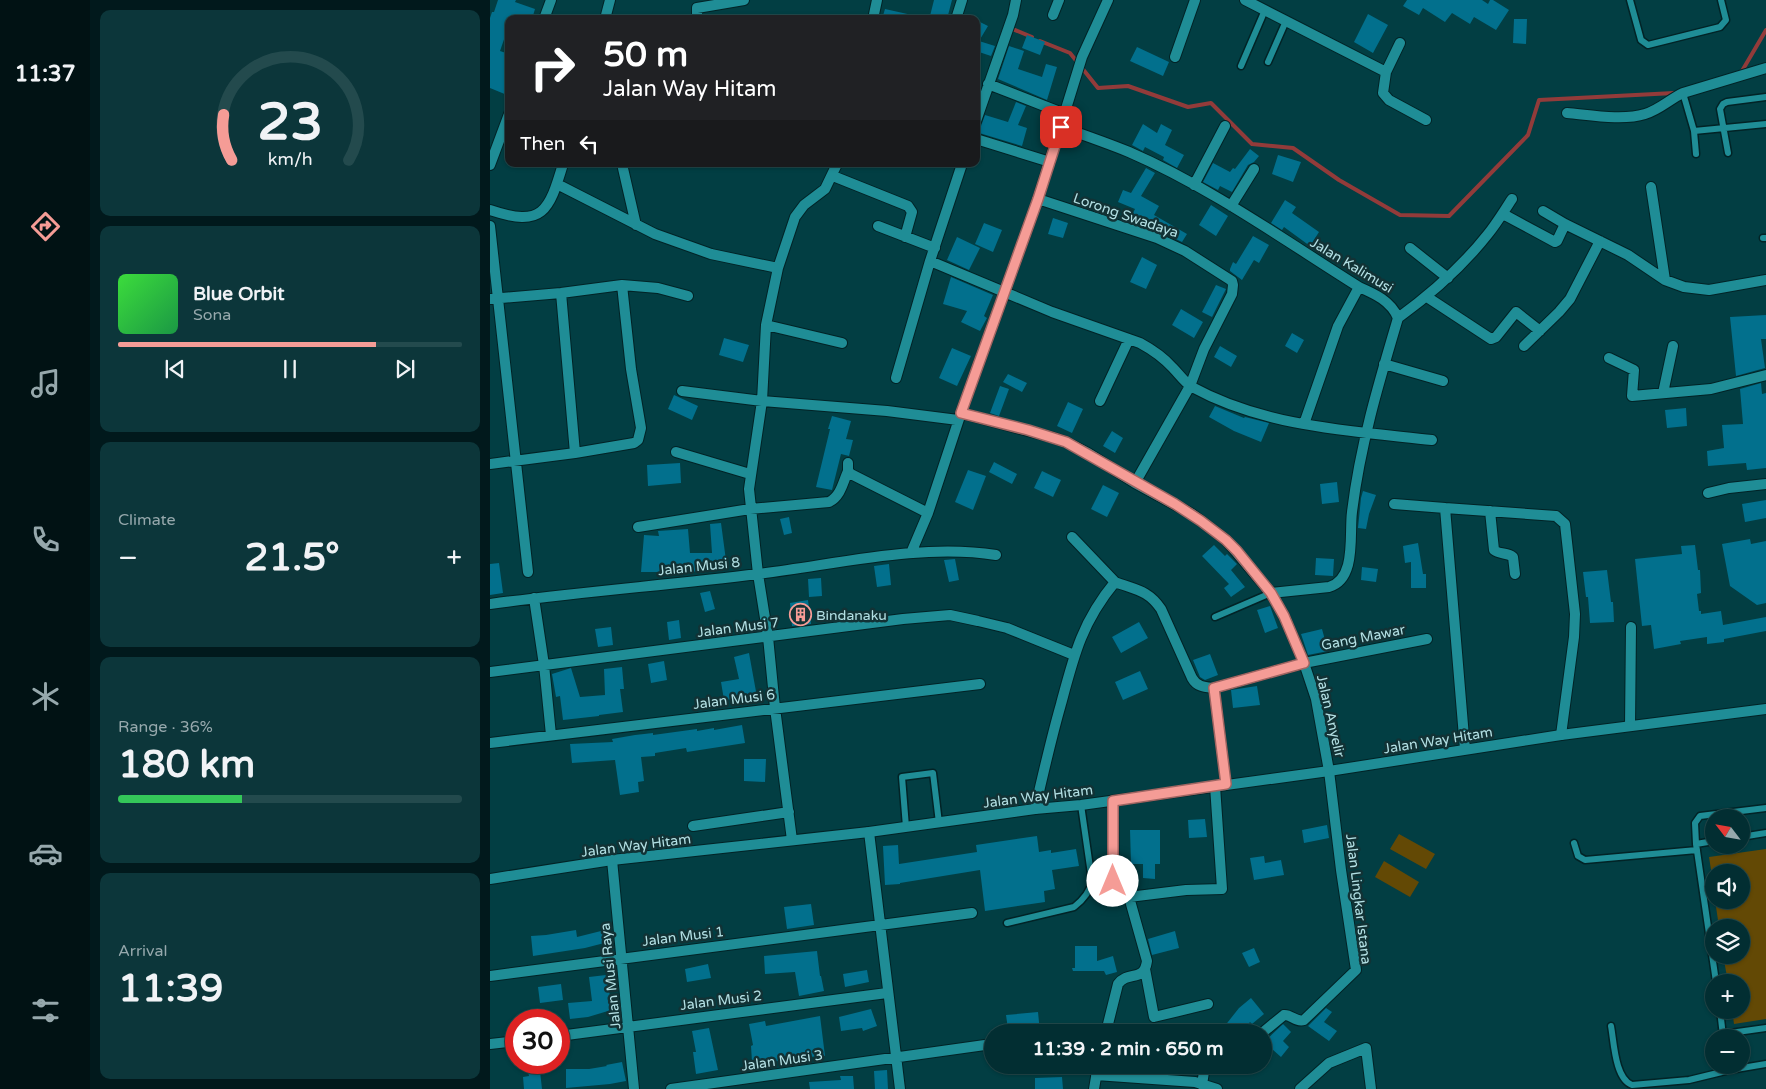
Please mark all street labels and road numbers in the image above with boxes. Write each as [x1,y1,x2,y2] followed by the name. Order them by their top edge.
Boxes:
[1071,190,1181,241] street label: Lorong Swadaya
[1307,234,1396,297] street label: Jalan Kalimusi
[657,554,741,579] street label: Jalan Musi 8
[696,614,780,641] street label: Jalan Musi 7
[1320,621,1407,654] street label: Gang Mawar
[1313,673,1348,760] street label: Jalan Anyelir
[692,686,776,713] street label: Jalan Musi 6
[1382,723,1494,758] street label: Jalan Way Hitam
[982,781,1094,812] street label: Jalan Way Hitam
[580,830,692,861] street label: Jalan Way Hitam
[1342,833,1375,965] street label: Jalan Lingkar Istana
[596,922,625,1030] street label: Jalan Musi Raya
[641,923,725,950] street label: Jalan Musi 1
[679,987,763,1014] street label: Jalan Musi 2
[740,1046,824,1075] street label: Jalan Musi 3

